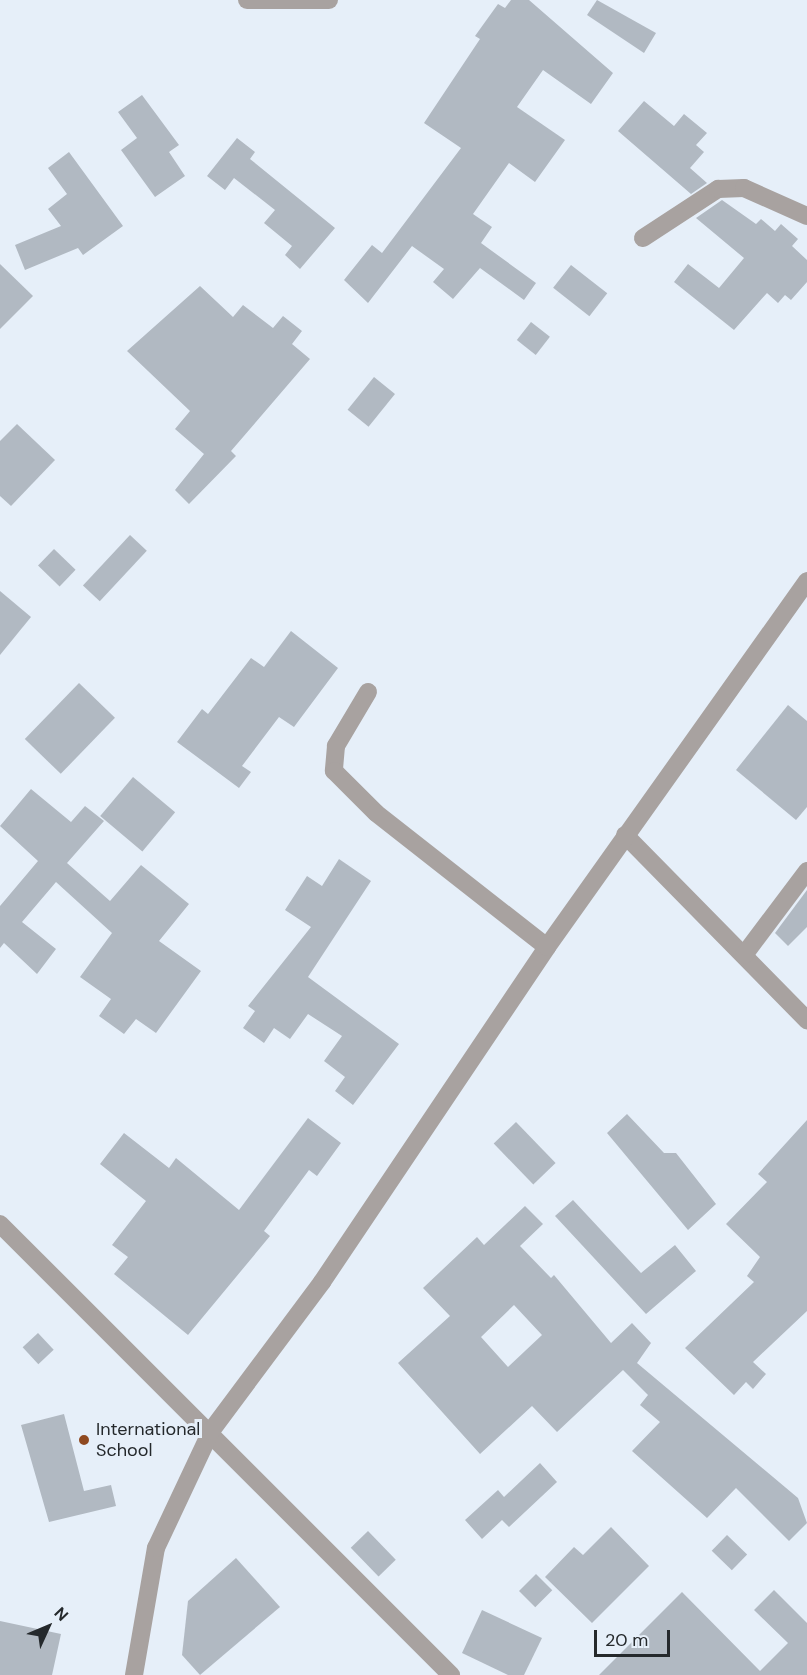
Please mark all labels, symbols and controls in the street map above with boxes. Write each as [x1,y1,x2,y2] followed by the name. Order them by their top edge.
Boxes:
[96,1419,200,1462] place label: International School
[77,1433,91,1447] marker: International School
[18,1597,78,1657] north arrow
[50,1603,73,1626] text: N
[597,1618,674,1656] scale bar
[605,1628,648,1652] text: 20 m

